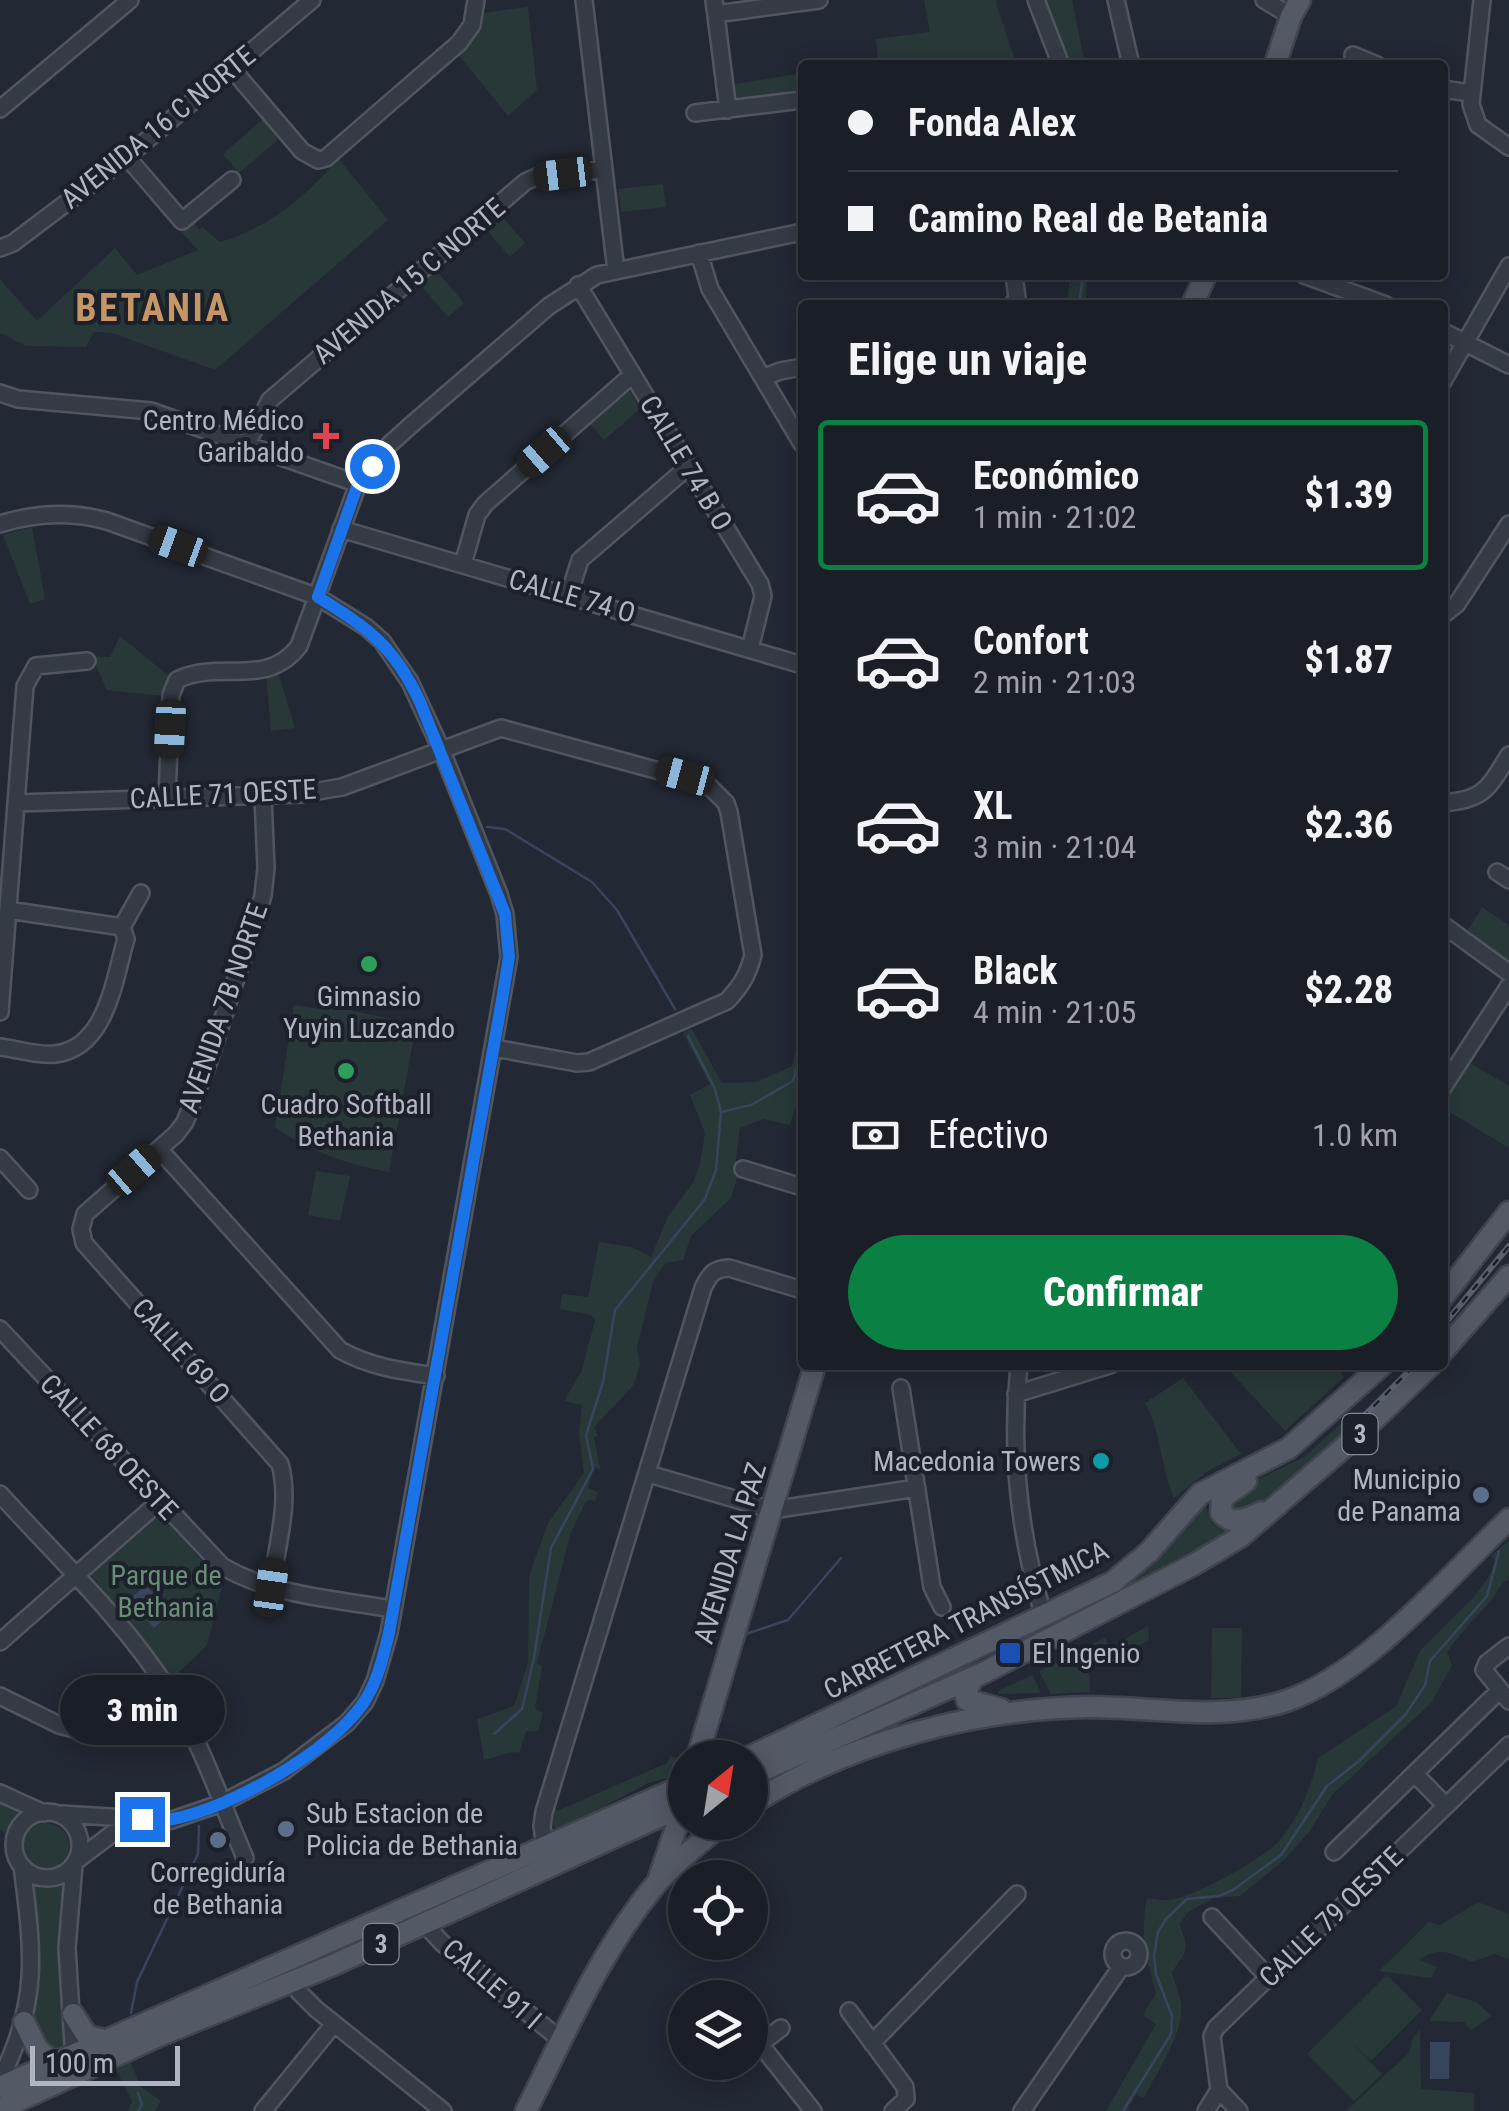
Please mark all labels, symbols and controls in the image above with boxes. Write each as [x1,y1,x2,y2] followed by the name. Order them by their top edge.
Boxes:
[54,39,262,215] street label: AVENIDA 16 C NORTE
[908,101,1076,145] text: Fonda Alex
[531,155,595,193] car
[306,191,512,371] street label: AVENIDA 15 C NORTE
[908,197,1268,241] text: Camino Real de Betania
[75,286,231,330] district label: BETANIA
[848,333,1087,386] text: Elige un viaje
[633,390,739,536] street label: CALLE 74 B O
[143,404,304,469] place label: Centro Médico Garibaldo
[512,421,576,483] car
[313,423,339,449] marker: Centro Médico Garibaldo
[350,444,395,489] route start
[853,450,943,540] icon: car
[973,454,1139,498] text: Económico
[1304,473,1393,517] text: $1.39
[973,498,1136,536] text: 1 min · 21:02
[145,522,211,570] car
[505,562,639,630] street label: CALLE 74 O
[853,615,943,705] icon: car
[973,619,1089,663] text: Confort
[1304,638,1393,682] text: $1.87
[973,663,1136,701] text: 2 min · 21:03
[153,698,187,760] car
[652,754,718,798] car
[129,773,317,815] street label: CALLE 71 OESTE
[853,780,943,870] icon: car
[973,784,1012,828] text: XL
[1304,803,1393,847] text: $2.36
[973,828,1136,866] text: 3 min · 21:04
[172,899,274,1117] street label: AVENIDA 7B NORTE
[853,945,943,1035] icon: car
[973,949,1057,993] text: Black
[358,953,380,975] marker: Gimnasio Yuyin Luzcando
[1304,968,1393,1012] text: $2.28
[283,980,455,1045] place label: Gimnasio Yuyin Luzcando
[973,993,1136,1031] text: 4 min · 21:05
[335,1060,357,1082] marker: Cuadro Softball Bethania
[260,1088,432,1153] place label: Cuadro Softball Bethania
[848,1108,903,1163] icon: cash
[928,1113,1049,1157] text: Efectivo
[1312,1116,1398,1154] text: 1.0 km
[102,1139,166,1201] car
[848,1235,1398,1350] button: Confirmar
[125,1292,237,1410] street label: CALLE 69 O
[33,1367,185,1527] street label: CALLE 68 OESTE
[1342,1414,1378,1454] road number: 3
[873,1445,1081,1478] place label: Macedonia Towers
[1090,1450,1112,1472] marker: Macedonia Towers
[687,1458,773,1648] street label: AVENIDA LA PAZ
[1337,1463,1461,1528] place label: Municipio de Panama
[1470,1484,1492,1506] marker: Municipio de Panama
[818,1534,1114,1706] street label: CARRETERA TRANSÍSTMICA
[252,1555,290,1619] car
[110,1559,222,1624] park label: Parque de Bethania
[1032,1637,1140,1670] place label: El Ingenio
[997,1640,1023,1666] marker: El Ingenio
[59,1674,224,1744] callout: 3 min
[107,1691,178,1729] text: 3 min
[668,1740,768,1840] north arrow
[668,1740,768,2080] map controls
[120,1797,165,1842] route end
[306,1797,518,1862] place label: Sub Estacion de Policia de Bethania
[275,1818,297,1840] marker: Sub Estacion de Policia de Bethania
[207,1829,229,1851] marker: Corregiduría de Bethania
[1252,1840,1410,1994] street label: CALLE 79 OESTE
[150,1856,286,1921] place label: Corregiduría de Bethania
[668,1860,768,1960] button: locate
[364,1924,398,1964] road number: 3
[436,1932,548,2036] street label: CALLE 91 I
[668,1980,768,2080] button: layers
[30,2041,180,2086] scale bar
[45,2047,114,2080] text: 100 m

